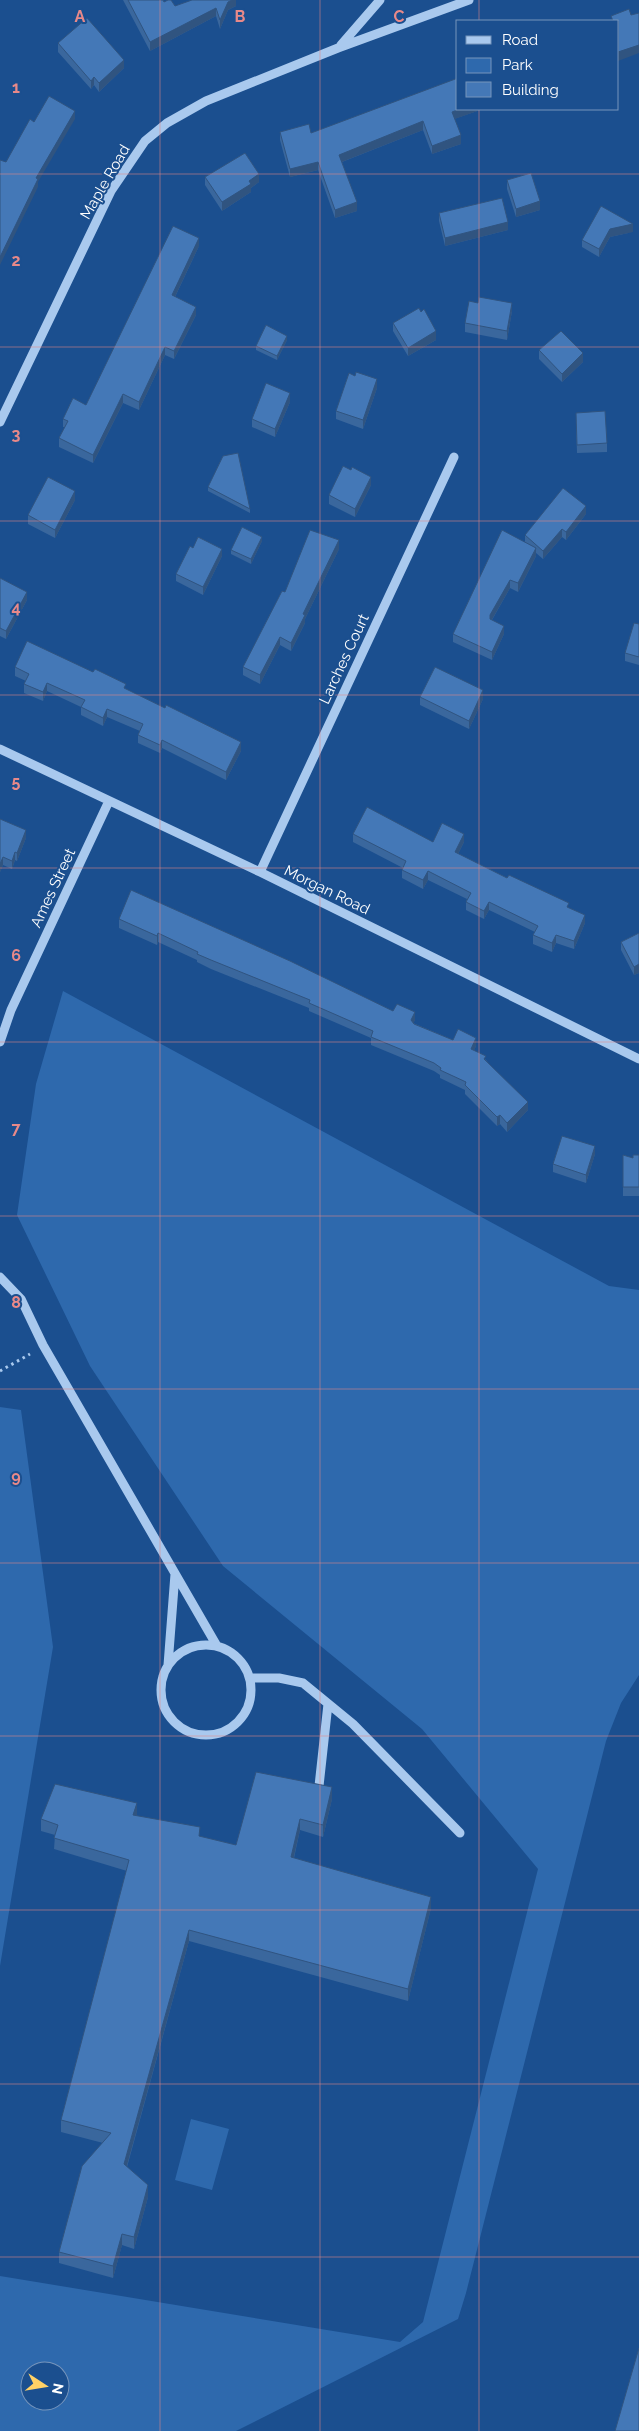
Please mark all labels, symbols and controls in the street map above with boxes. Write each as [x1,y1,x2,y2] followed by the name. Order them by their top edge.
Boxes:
[75,7,86,26] text: A
[235,7,246,26] text: B
[394,7,405,26] text: C
[456,20,619,110] legend
[502,31,538,49] text: Road
[502,56,533,74] text: Park
[12,78,20,97] text: 1
[502,81,559,99] text: Building
[76,141,134,223] street label: Maple Road
[11,251,21,270] text: 2
[12,425,21,444] text: 3
[11,598,21,617] text: 4
[315,611,373,707] street label: Larches Court
[12,772,21,791] text: 5
[27,846,79,930] street label: Ames Street
[281,862,373,918] street label: Morgan Road
[11,946,21,965] text: 6
[12,1119,21,1138] text: 7
[11,1293,21,1312] text: 8
[11,1467,21,1486] text: 9
[20,2361,70,2411] north arrow
[49,2382,67,2396] text: N

